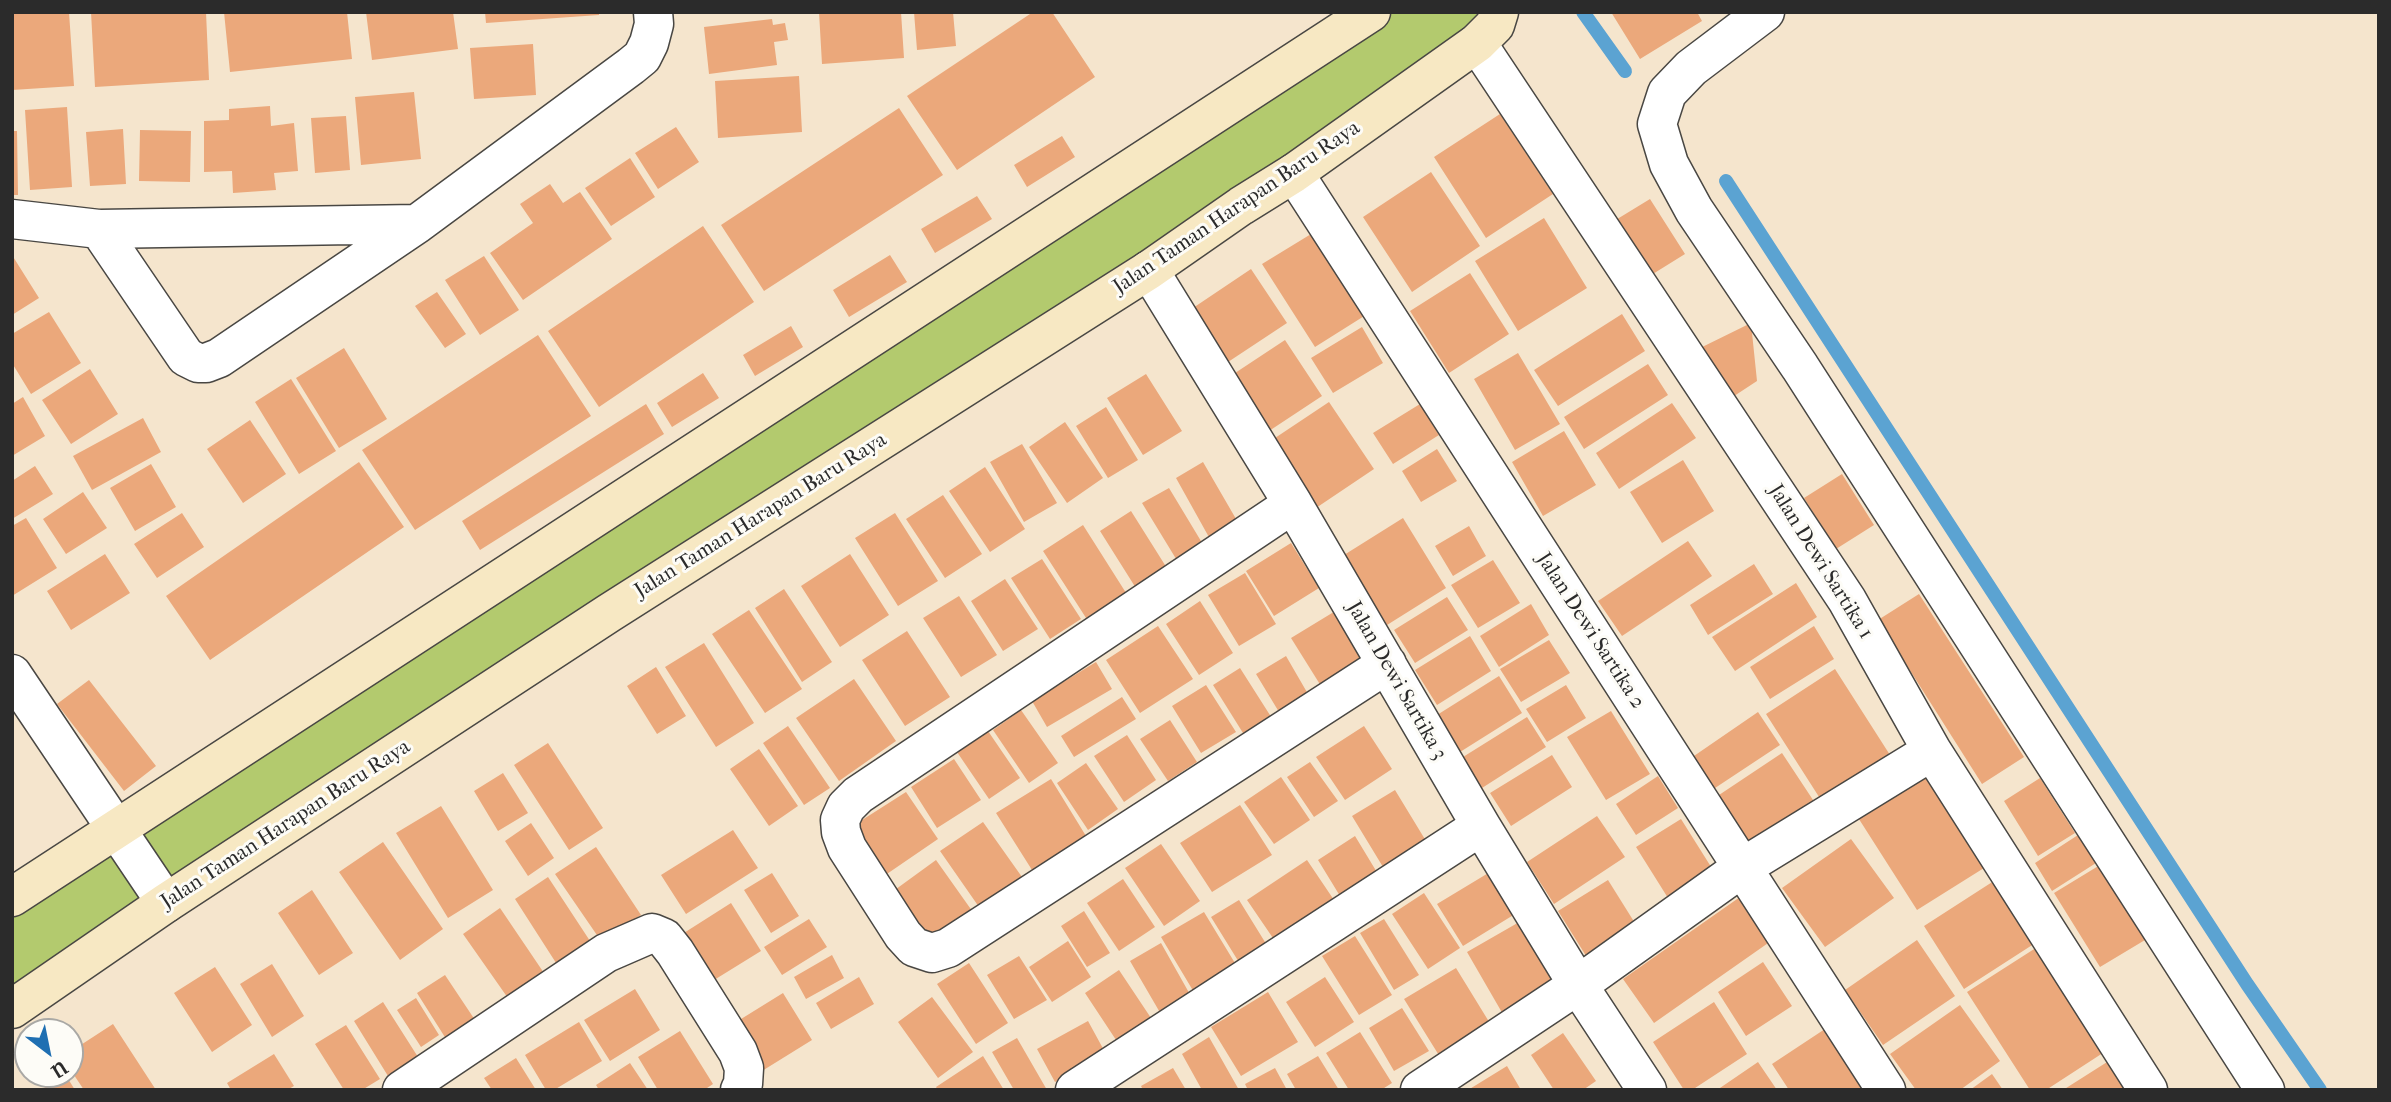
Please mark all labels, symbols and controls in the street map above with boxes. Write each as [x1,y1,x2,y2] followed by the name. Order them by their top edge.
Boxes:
[1109,116,1365,300] street label: Jalan Taman Harapan Baru Raya
[630,428,892,604] street label: Jalan Taman Harapan Baru Raya
[1762,480,1878,644] street label: Jalan Dewi Sartika 1
[1530,548,1650,714] street label: Jalan Dewi Sartika 2
[1340,597,1452,765] street label: Jalan Dewi Sartika 3
[157,735,415,915] street label: Jalan Taman Harapan Baru Raya
[14,1018,84,1088] north arrow
[47,1056,71,1082] text: U

